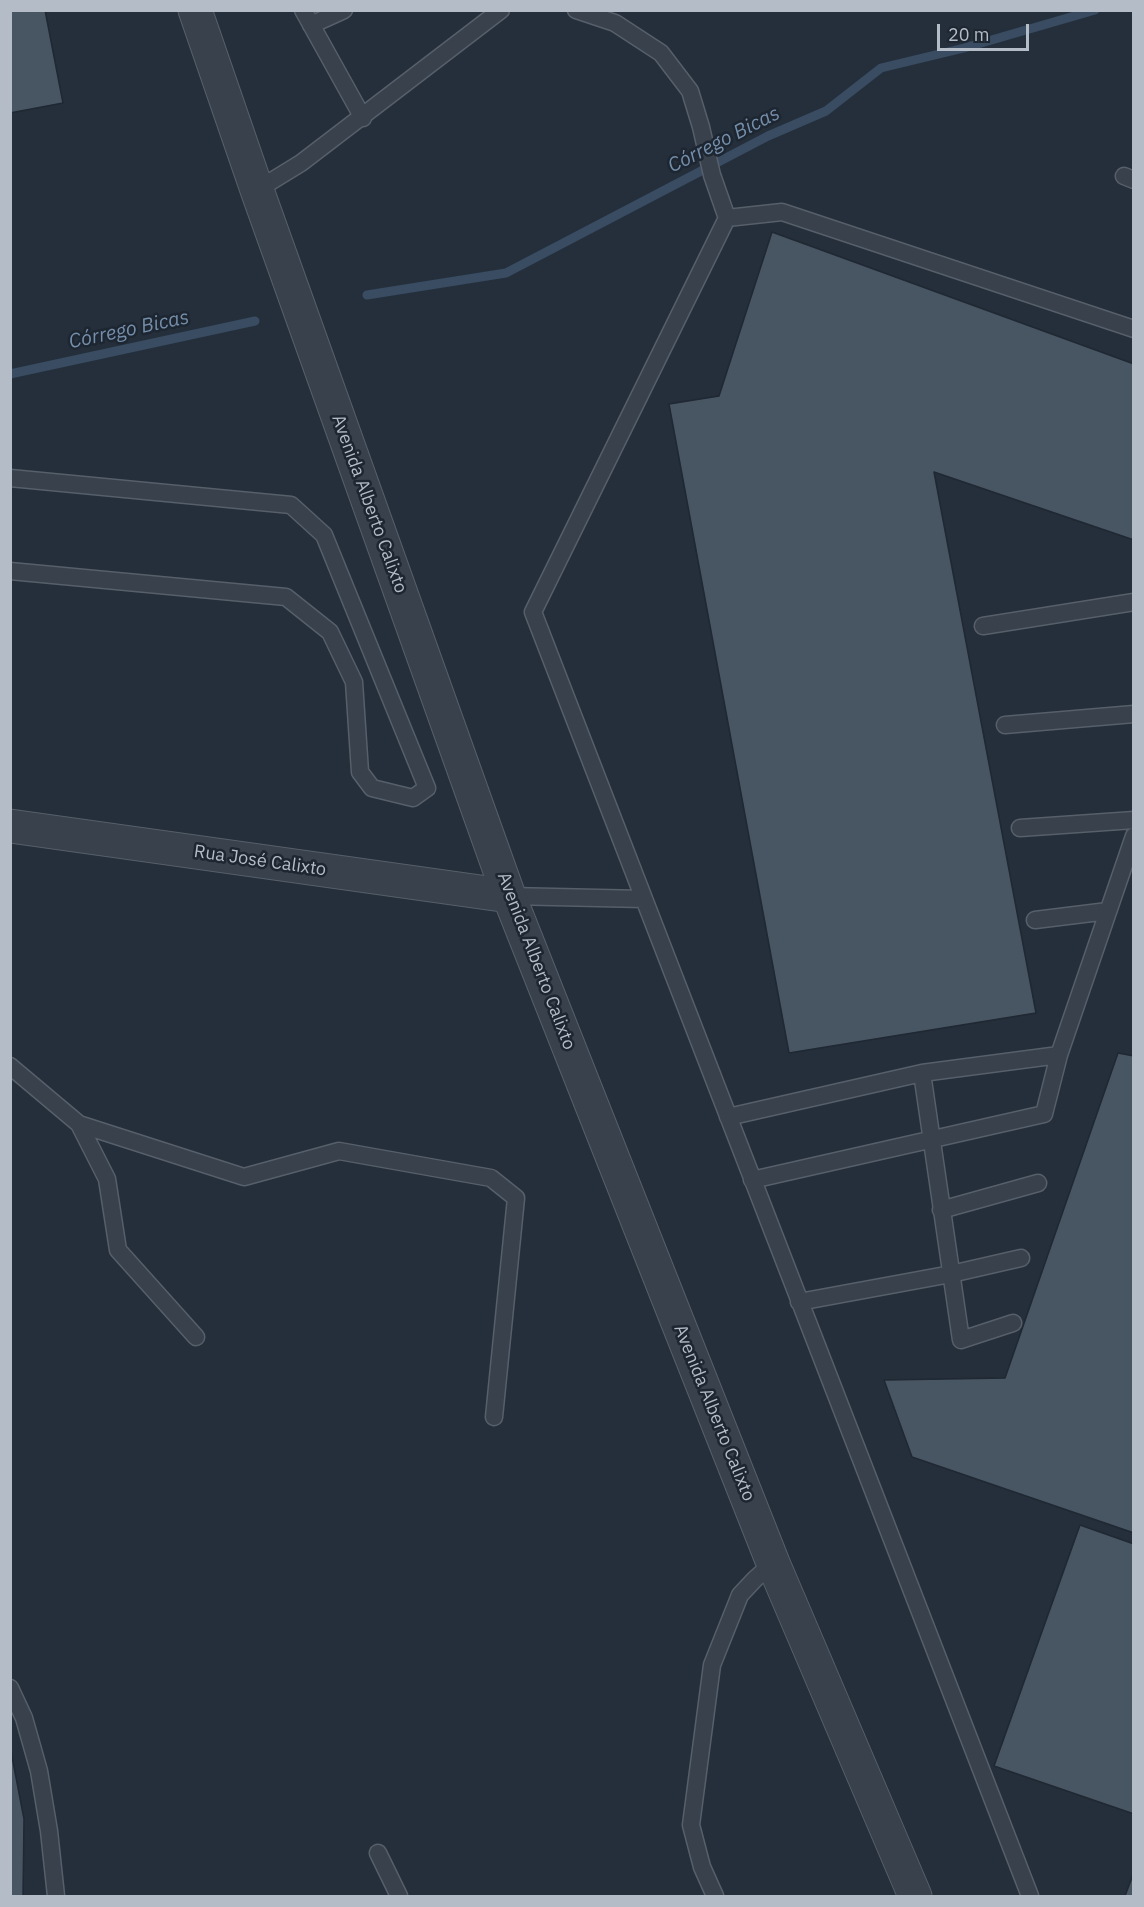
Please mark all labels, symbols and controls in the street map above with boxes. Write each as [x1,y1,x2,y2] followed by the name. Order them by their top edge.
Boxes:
[940,12,1032,50] scale bar
[948,23,990,46] text: 20 m
[664,102,784,178] water label: Córrego Bicas
[67,306,191,354] water label: Córrego Bicas
[327,412,411,596] street label: Avenida Alberto Calixto
[192,841,328,881] street label: Rua José Calixto
[492,869,580,1053] street label: Avenida Alberto Calixto
[669,1322,759,1504] street label: Avenida Alberto Calixto

